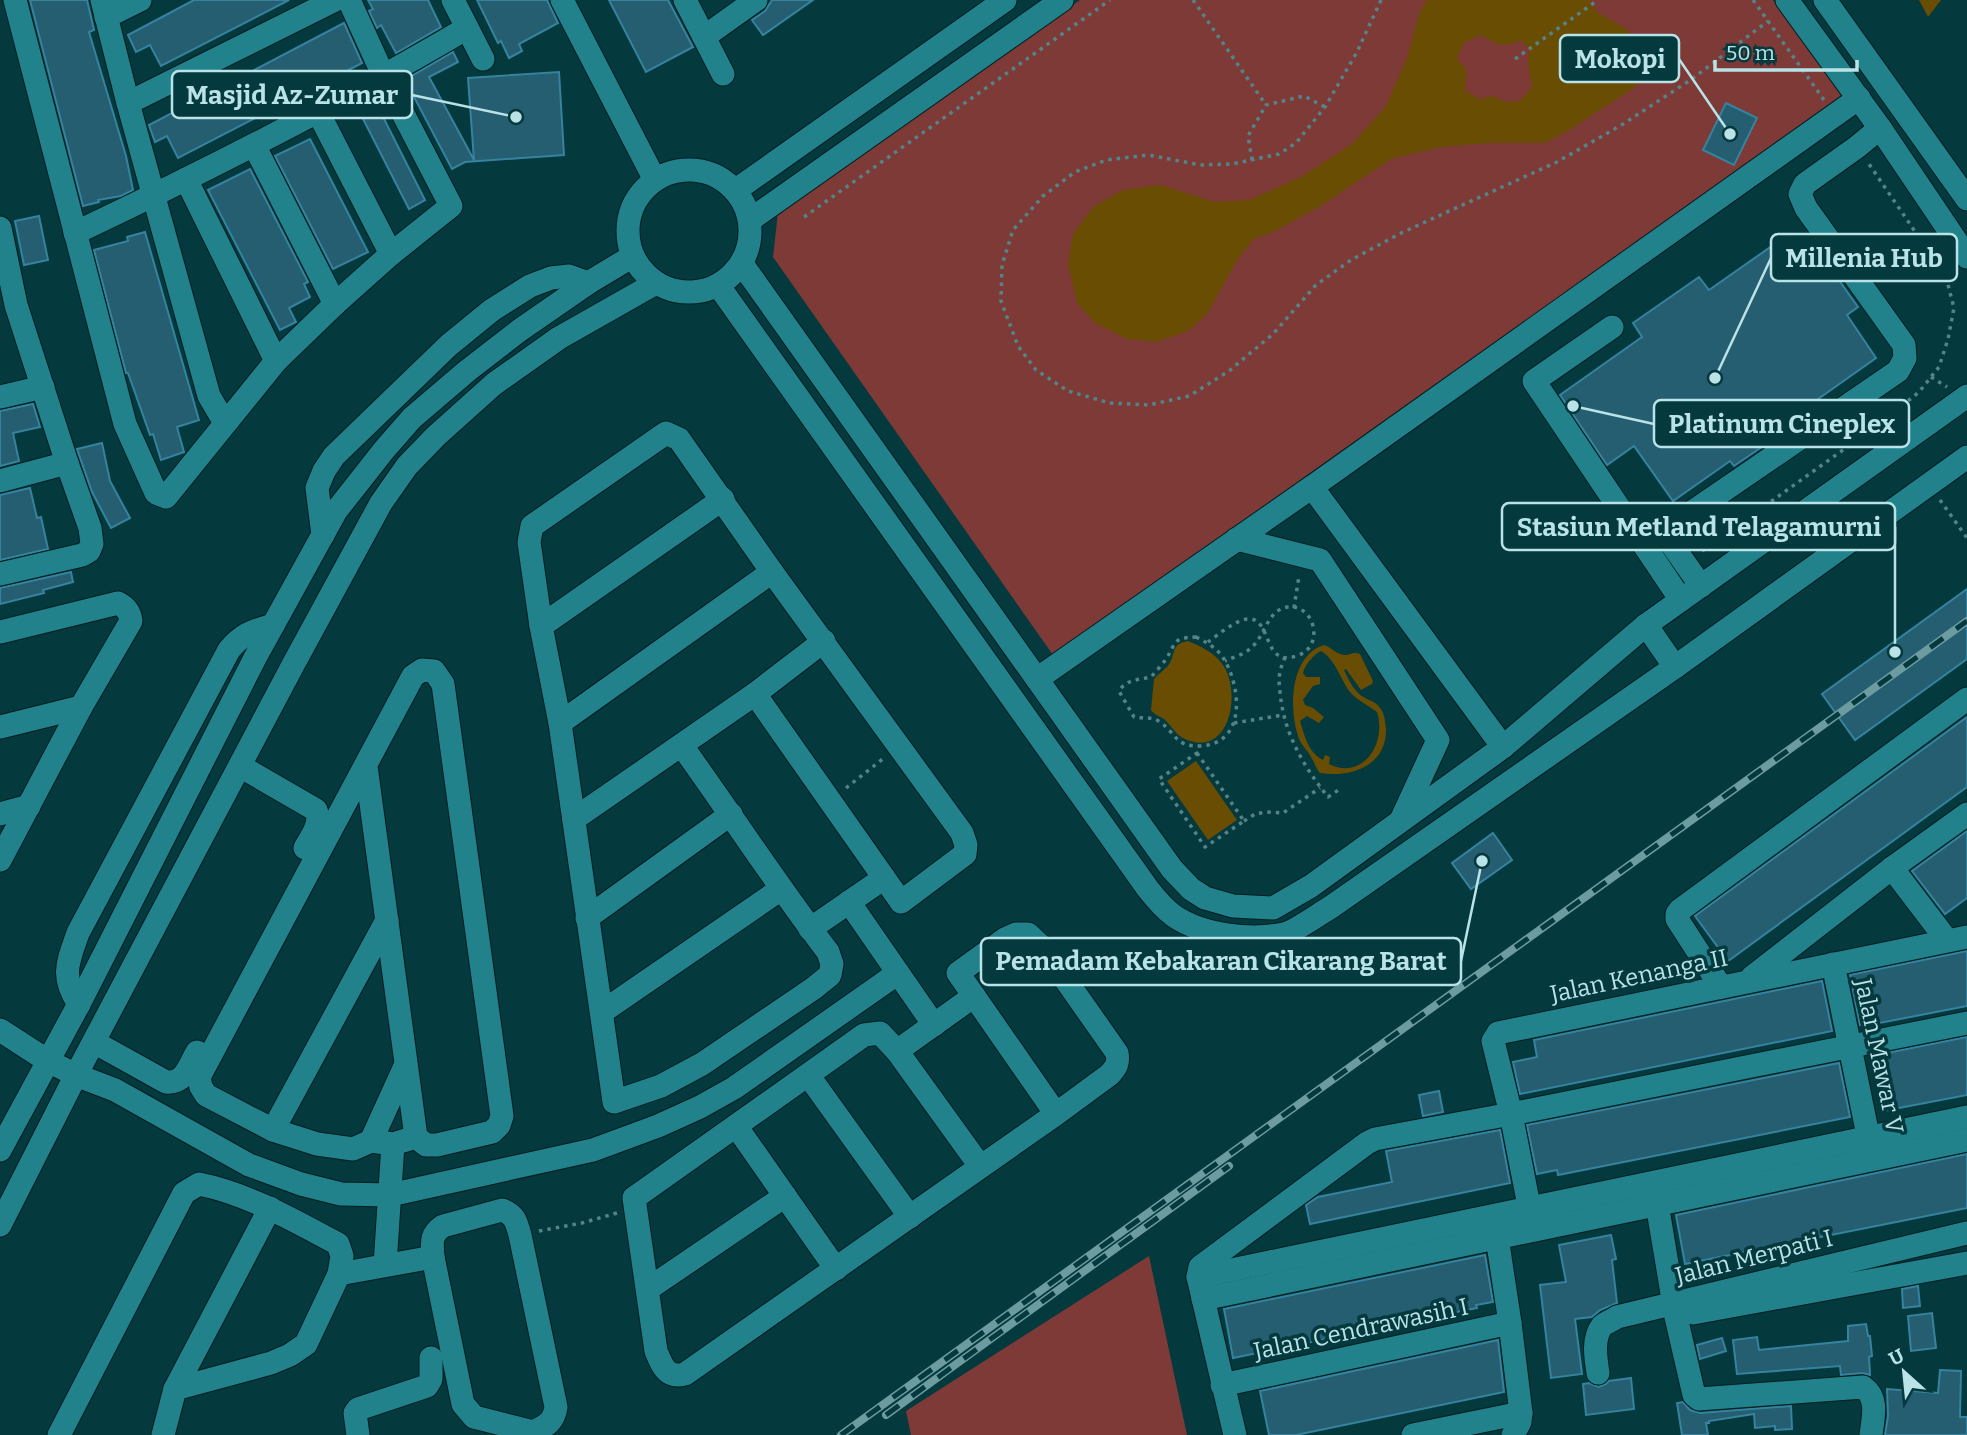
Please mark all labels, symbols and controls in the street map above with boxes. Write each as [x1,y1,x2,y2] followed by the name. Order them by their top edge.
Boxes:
[1715,28,1857,72] scale bar
[1560,35,1679,82] callout: Mokopi
[1726,40,1775,66] text: 50 m
[1574,44,1666,75] text: Mokopi
[172,71,412,118] callout: Masjid Az-Zumar
[186,80,398,111] text: Masjid Az-Zumar
[1771,234,1957,281] callout: Millenia Hub
[1785,243,1943,274] text: Millenia Hub
[1654,400,1909,447] callout: Platinum Cineplex
[1669,409,1896,440] text: Platinum Cineplex
[1502,503,1895,550] callout: Stasiun Metland Telagamurni
[1517,512,1881,543] text: Stasiun Metland Telagamurni
[981,938,1461,985] callout: Pemadam Kebakaran Cikarang Barat
[1547,944,1730,1009] street label: Jalan Kenanga II
[995,946,1447,977] text: Pemadam Kebakaran Cikarang Barat
[1849,975,1909,1136] street label: Jalan Mawar V
[1671,1224,1836,1290] street label: Jalan Merpati I
[1250,1293,1471,1366] street label: Jalan Cendrawasih I
[1869,1337,1939,1407] north arrow
[1885,1344,1908,1371] text: U

